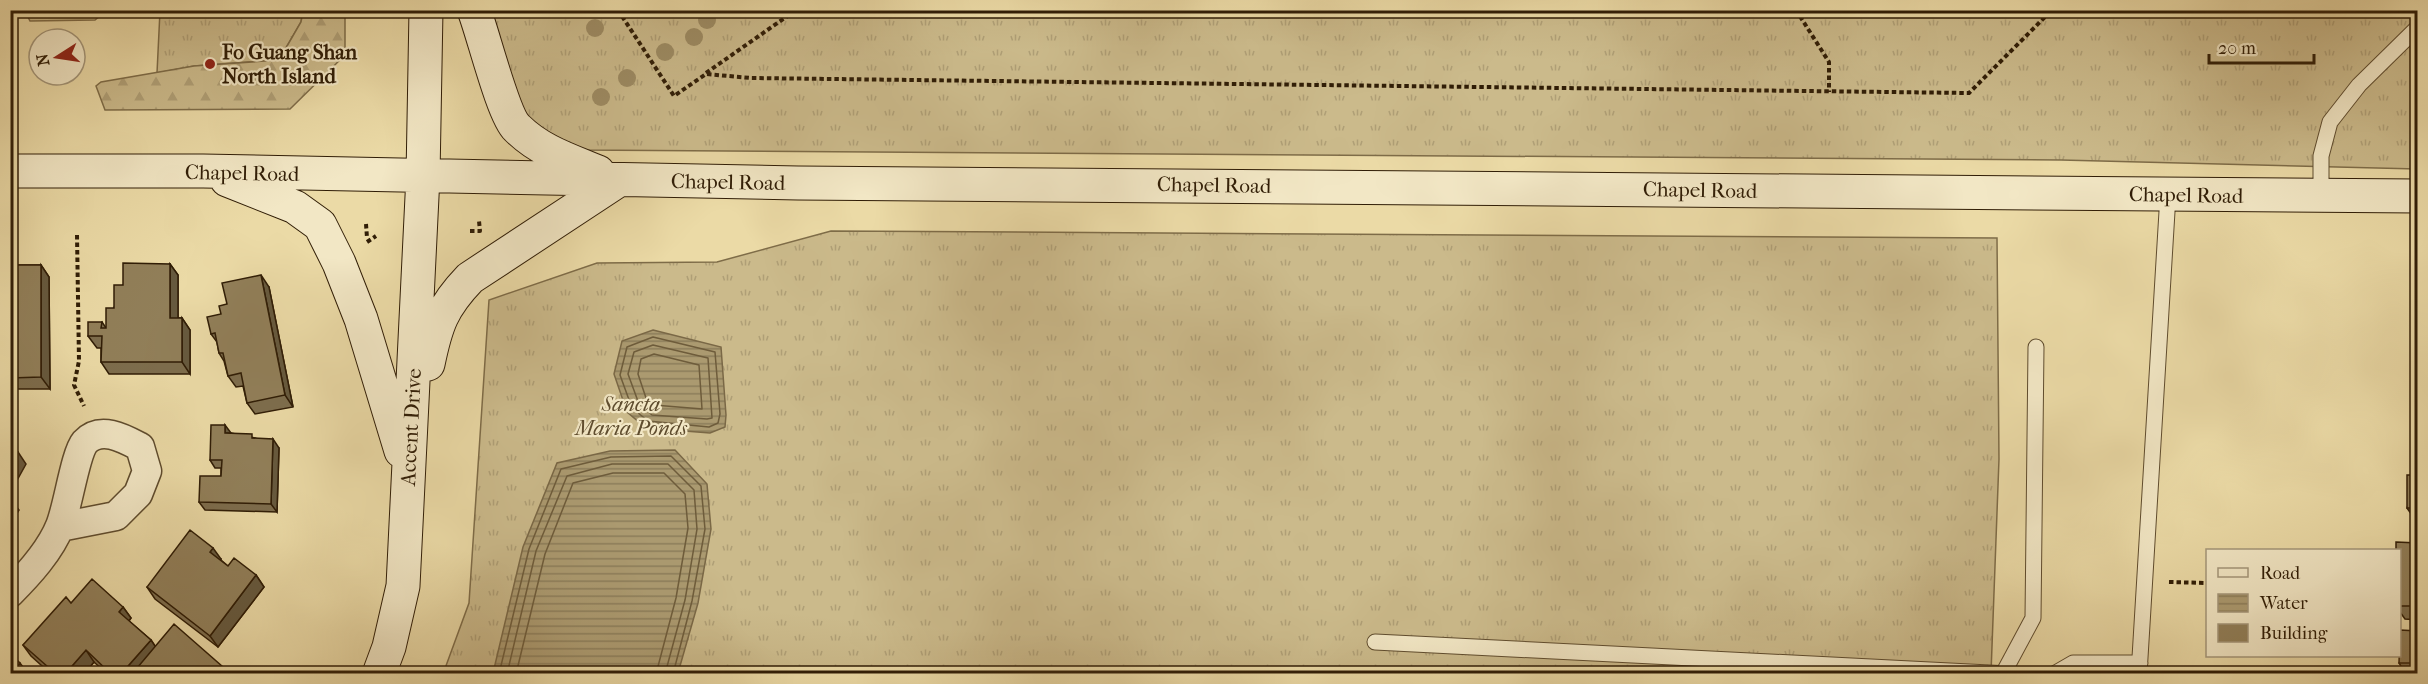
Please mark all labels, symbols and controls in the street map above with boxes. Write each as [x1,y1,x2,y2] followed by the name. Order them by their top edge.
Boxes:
[27,27,87,87] north arrow
[2209,27,2314,65] scale bar
[2218,38,2256,59] text: 20 m
[221,40,358,88] place label: Fo Guang Shan North Island
[32,51,53,68] text: N
[203,57,217,71] marker: Fo Guang Shan North Island
[185,160,300,186] street label: Chapel Road
[671,169,786,195] street label: Chapel Road
[1157,172,1272,198] street label: Chapel Road
[1643,177,1758,203] street label: Chapel Road
[2129,182,2244,208] street label: Chapel Road
[396,368,426,487] street label: Accent Drive
[573,392,687,440] park label: Sancta Maria Ponds
[2206,549,2401,657] legend
[2260,563,2300,584] text: Road
[2259,593,2308,614] text: Water
[2260,623,2328,644] text: Building

